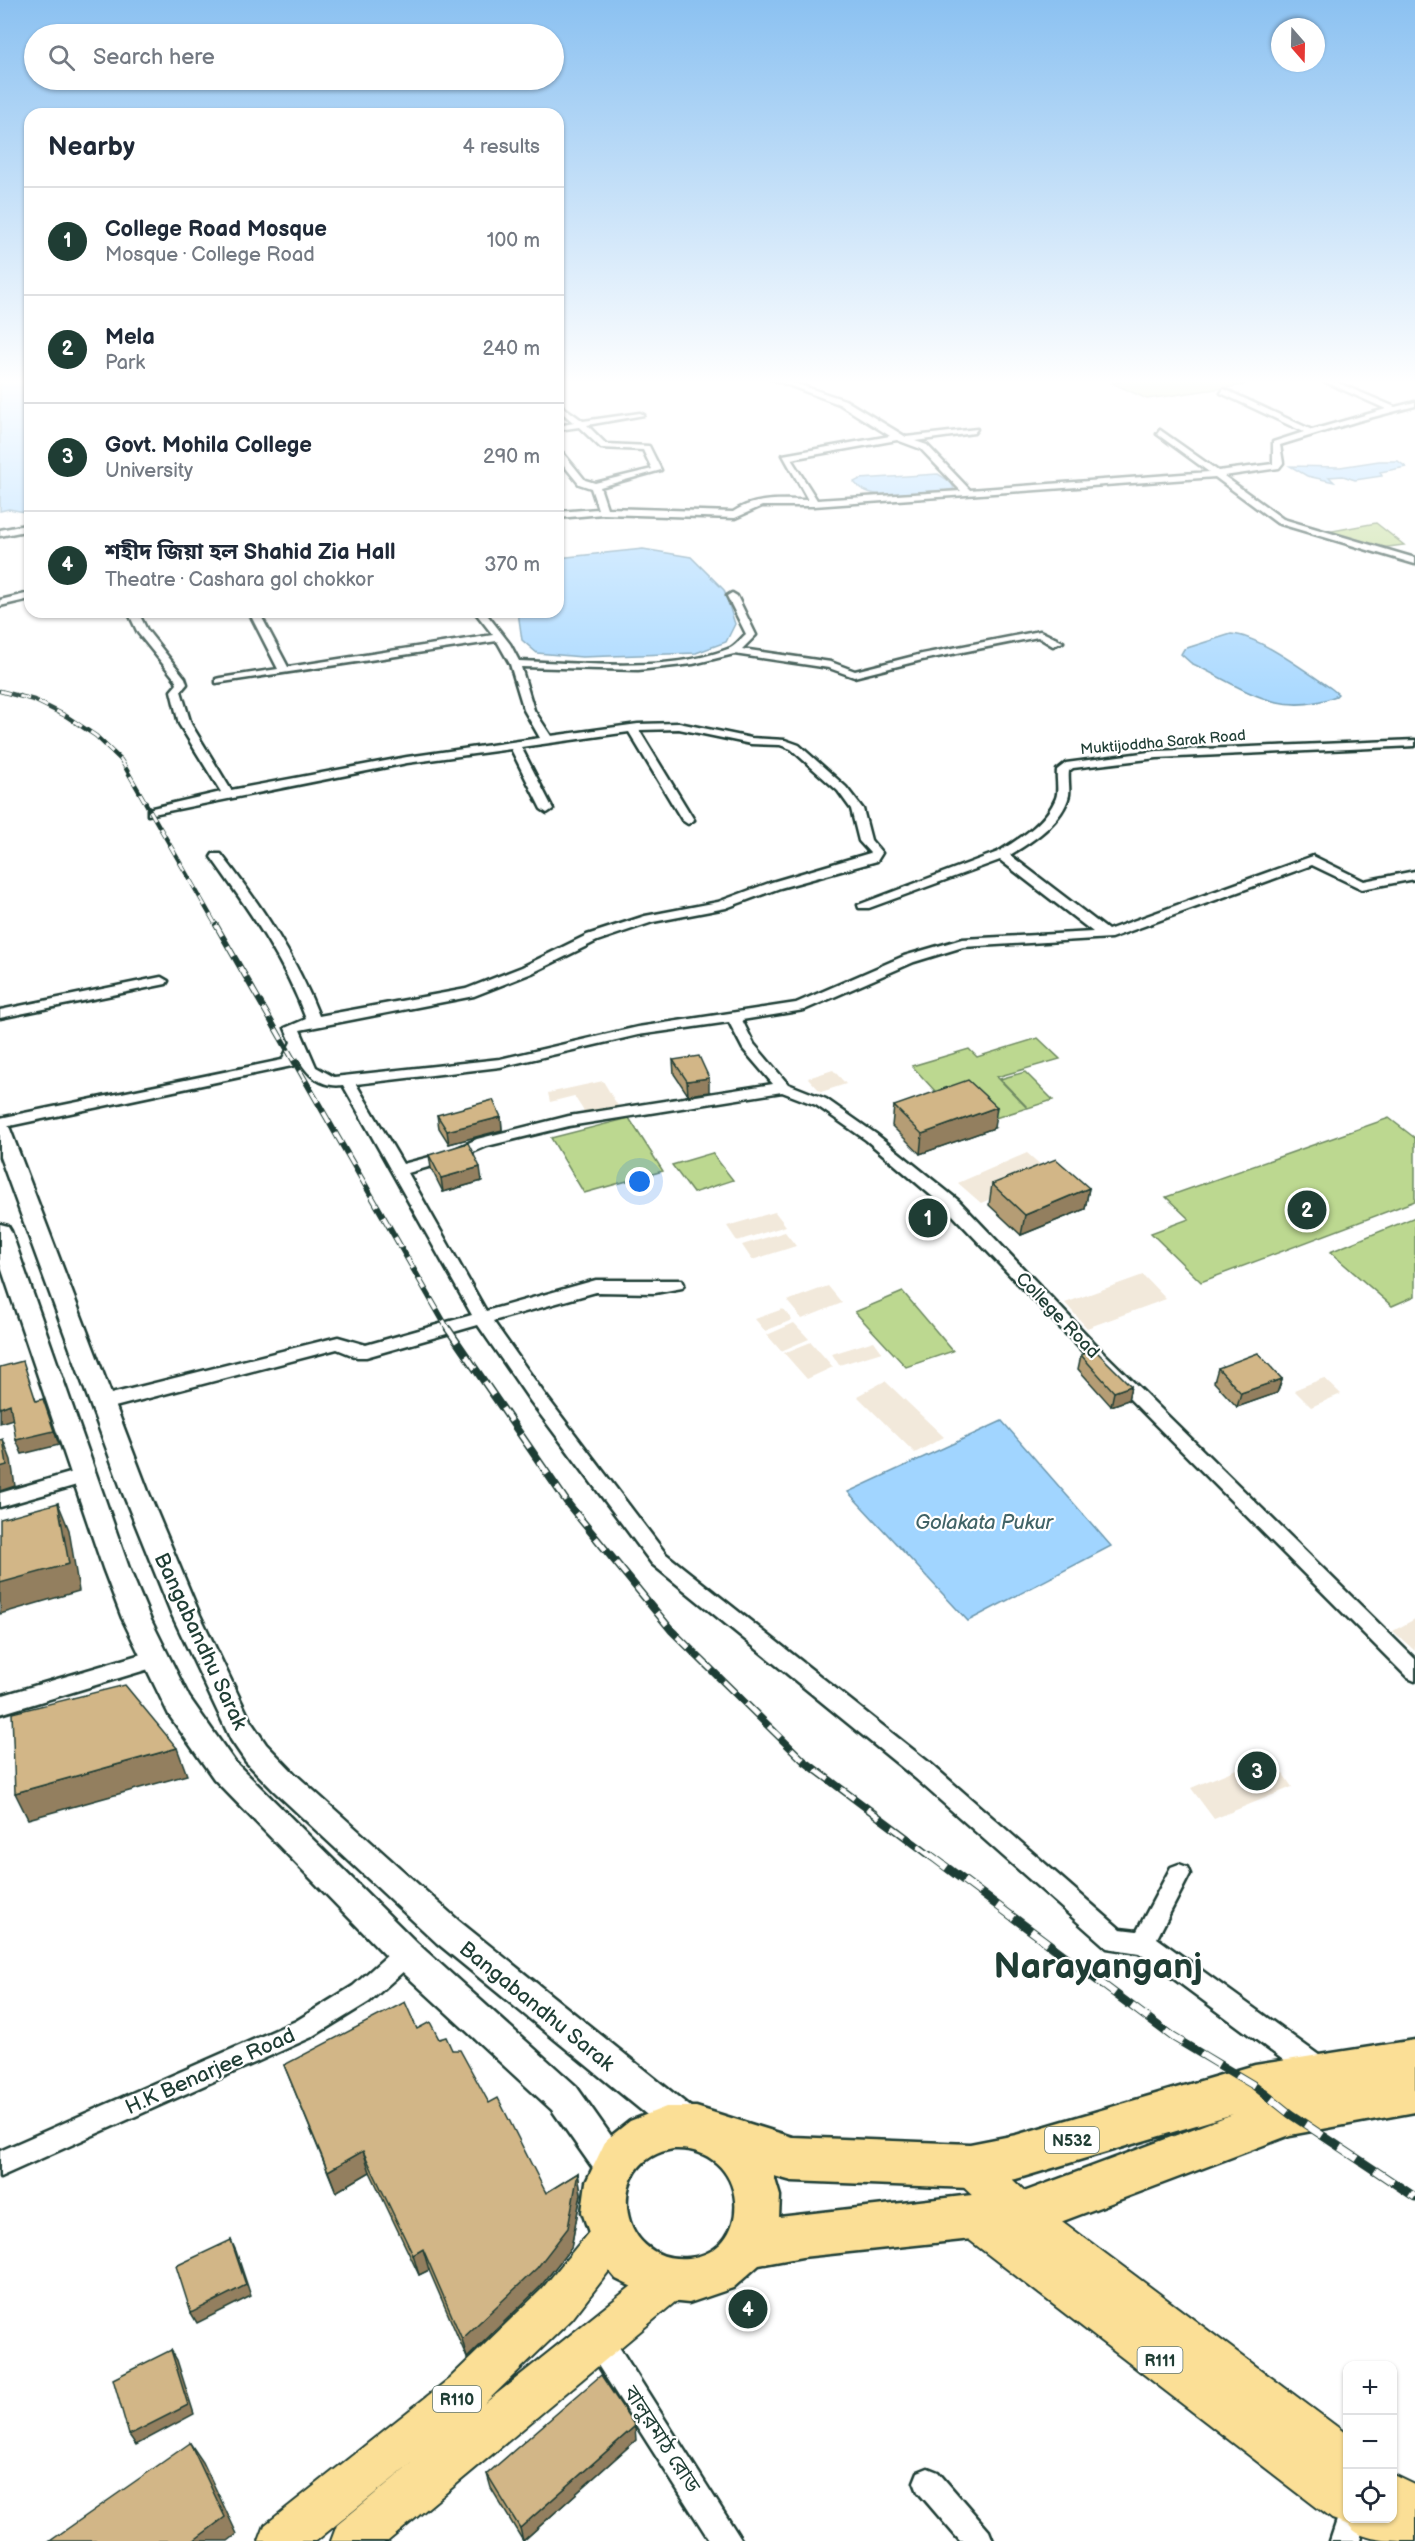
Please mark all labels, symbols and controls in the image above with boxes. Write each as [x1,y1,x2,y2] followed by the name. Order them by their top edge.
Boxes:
[1271,18,1325,72] north arrow
[24,24,564,90] search box
[45,41,78,74] icon: search
[93,44,215,71] text: Search here
[48,132,135,163] text: Nearby
[462,135,540,159] text: 4 results
[105,216,327,243] text: College Road Mosque
[63,229,72,253] text: 1
[487,229,540,253] text: 100 m
[105,243,315,267] text: Mosque · College Road
[105,324,155,351] text: Mela
[62,337,73,361] text: 2
[483,337,540,361] text: 240 m
[105,351,145,375] text: Park
[105,432,312,459] text: Govt. Mohila College
[62,445,73,469] text: 3
[483,445,540,469] text: 290 m
[105,459,193,483] text: University
[105,539,396,566] text: শহীদ জিয়া হল Shahid Zia Hall
[62,553,73,577] text: 4
[484,553,540,577] text: 370 m
[105,568,374,592] text: Theatre · Cashara gol chokkor
[1080,726,1246,759] street label: Muktijoddha Sarak Road
[625,1167,654,1196] your location
[1288,1188,1326,1232] pin: 2
[908,1196,948,1240] pin: 1
[1012,1268,1104,1363] street label: College Road
[915,1511,1055,1535] water label: Golakata Pukur
[149,1549,253,1734] street label: Bangabandhu Sarak
[1238,1748,1276,1794] pin: 3
[454,1936,620,2077] street label: Bangabandhu Sarak
[993,1946,1203,1989] district label: Narayanganj
[121,2023,299,2120] street label: H.K Benarjee Road
[1045,2127,1099,2153] road number: N532
[728,2286,768,2332] pin: 4
[1138,2347,1182,2373] road number: R111
[1343,2361,1397,2523] map controls
[1343,2361,1397,2415] button: +
[617,2380,706,2498] street label: বালুরমাঠ রোড
[433,2386,481,2412] road number: R110
[1343,2415,1397,2469] button: −
[1343,2469,1397,2523] button: locate

